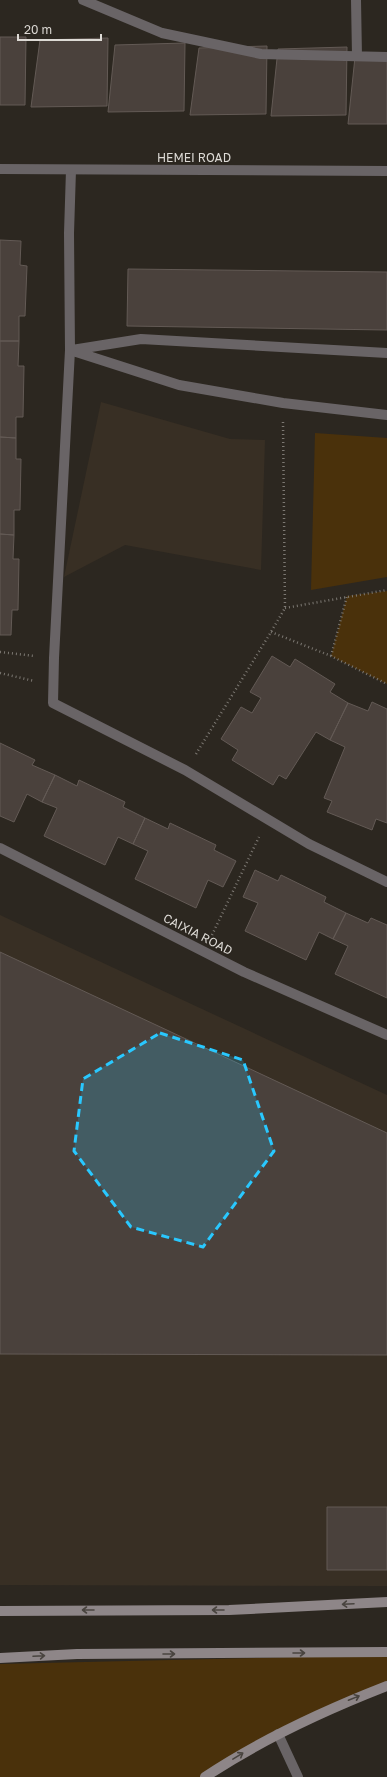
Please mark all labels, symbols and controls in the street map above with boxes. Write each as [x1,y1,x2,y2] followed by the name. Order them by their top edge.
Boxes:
[18,16,101,42] scale bar
[24,22,52,37] text: 20 m
[157,150,231,165] street label: HEMEI ROAD
[161,910,235,958] street label: CAIXIA ROAD
[342,1601,355,1608] one-way arrow
[212,1606,225,1614] one-way arrow
[82,1607,95,1614] one-way arrow
[292,1649,305,1657] one-way arrow
[162,1650,175,1658] one-way arrow
[32,1652,45,1660] one-way arrow
[348,1694,360,1702] one-way arrow
[232,1752,244,1760] one-way arrow

